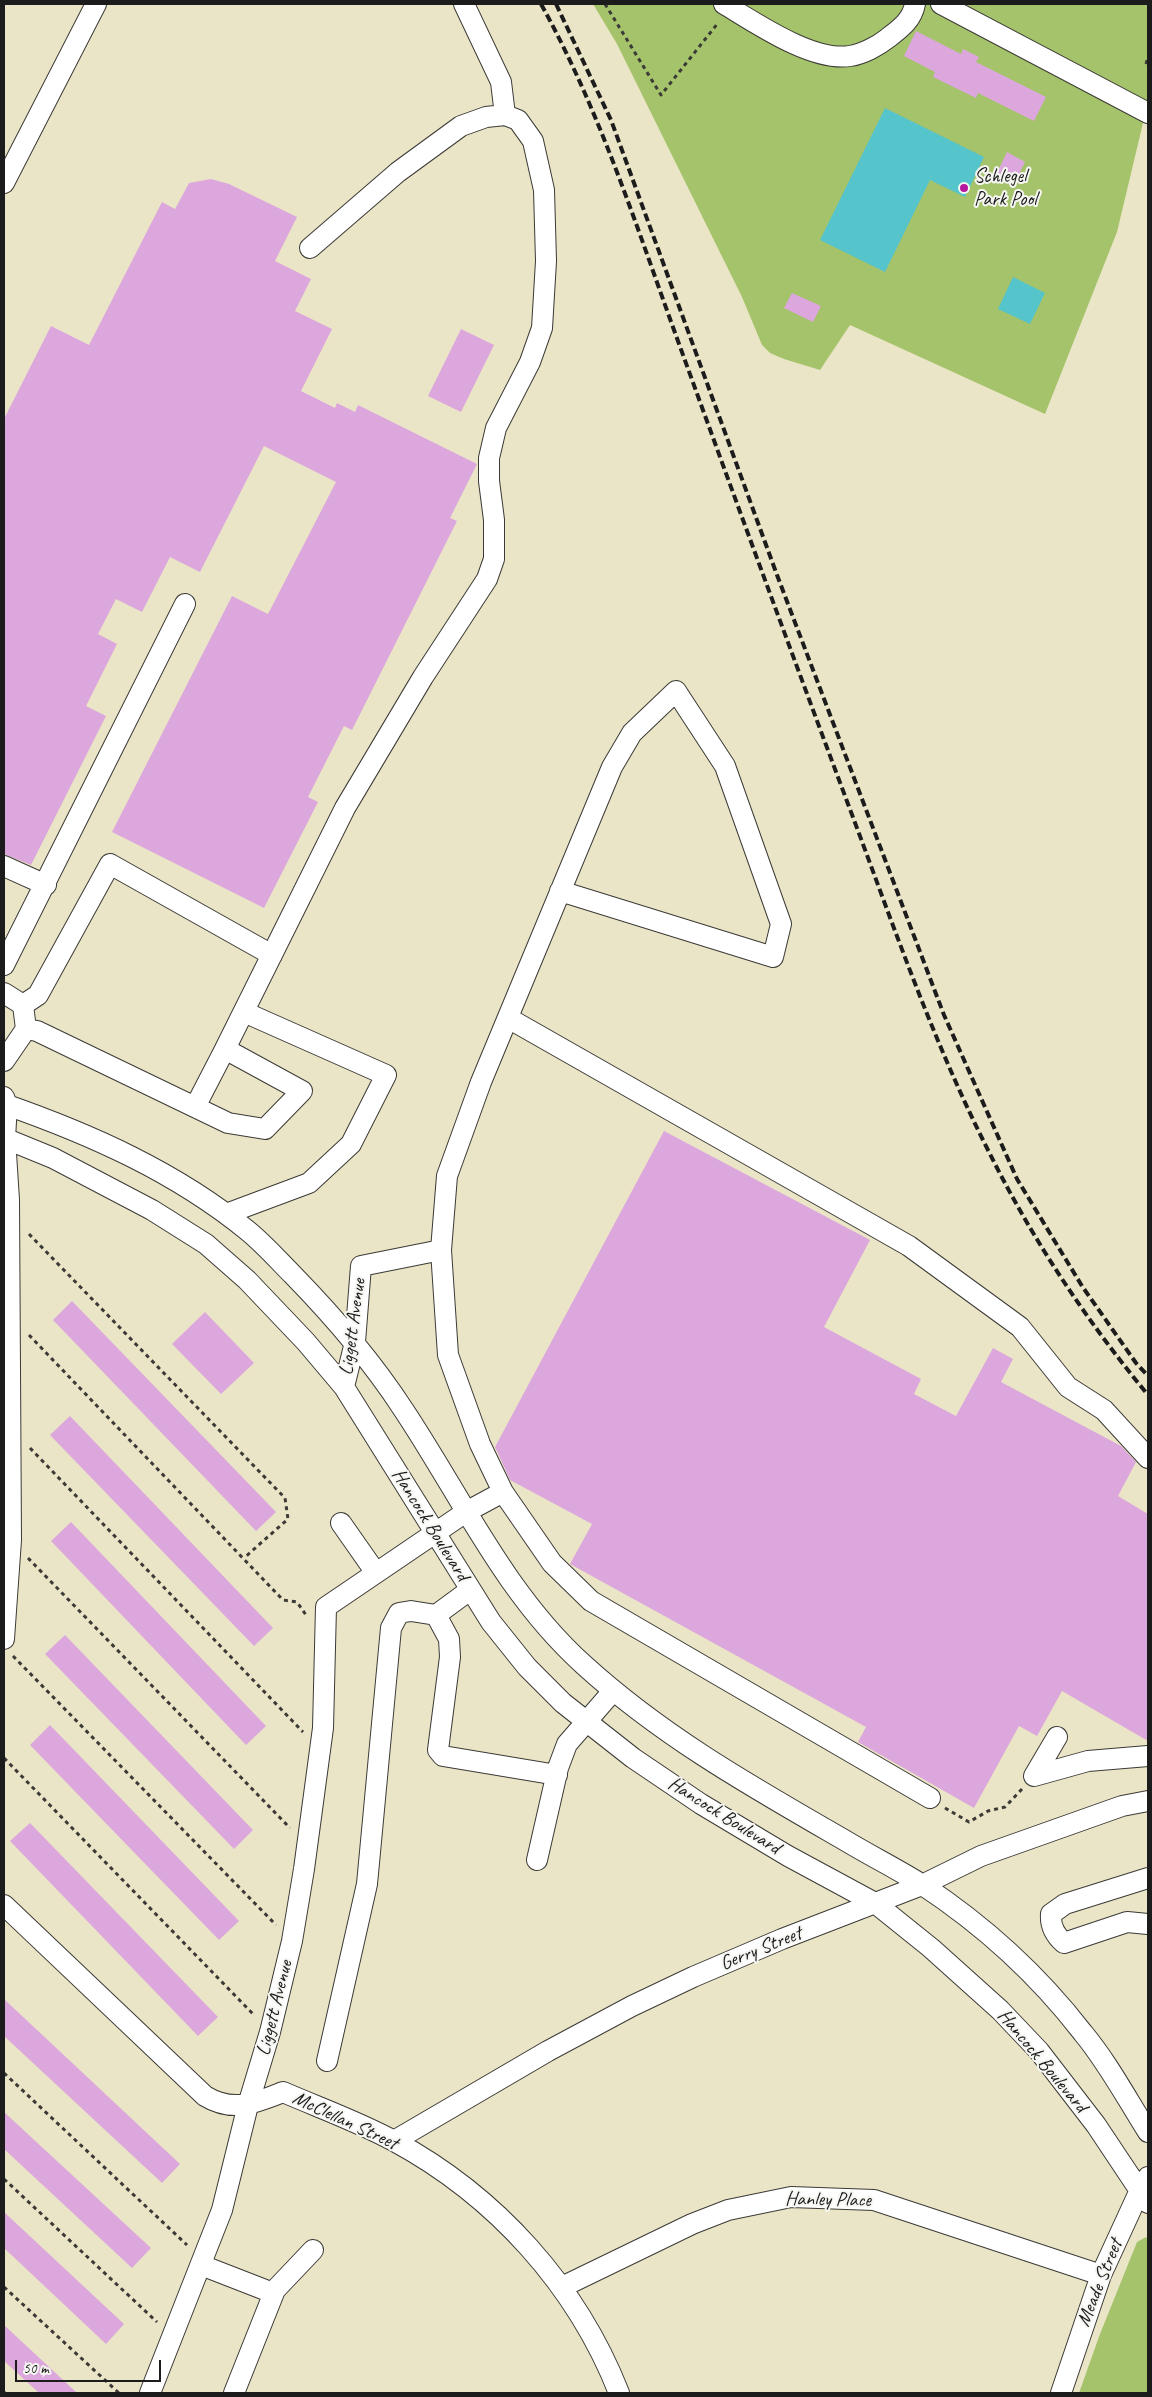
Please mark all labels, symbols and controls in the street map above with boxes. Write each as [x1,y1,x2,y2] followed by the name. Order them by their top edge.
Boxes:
[974,165,1037,212] place label: Schlegel Park Pool
[958,182,970,194] marker: Schlegel Park Pool
[334,1277,372,1377] street label: Liggett Avenue
[386,1464,474,1586] street label: Hancock Boulevard
[663,1772,785,1860] street label: Hancock Boulevard
[717,1922,805,1976] street label: Gerry Street
[252,1958,298,2058] street label: Liggett Avenue
[992,2004,1092,2118] street label: Hancock Boulevard
[289,2086,401,2156] street label: McClellan Street
[785,2187,871,2213] street label: Hanley Place
[1072,2236,1128,2330] street label: Meade Street
[18,2350,164,2382] scale bar
[23,2359,49,2378] text: 50 m

